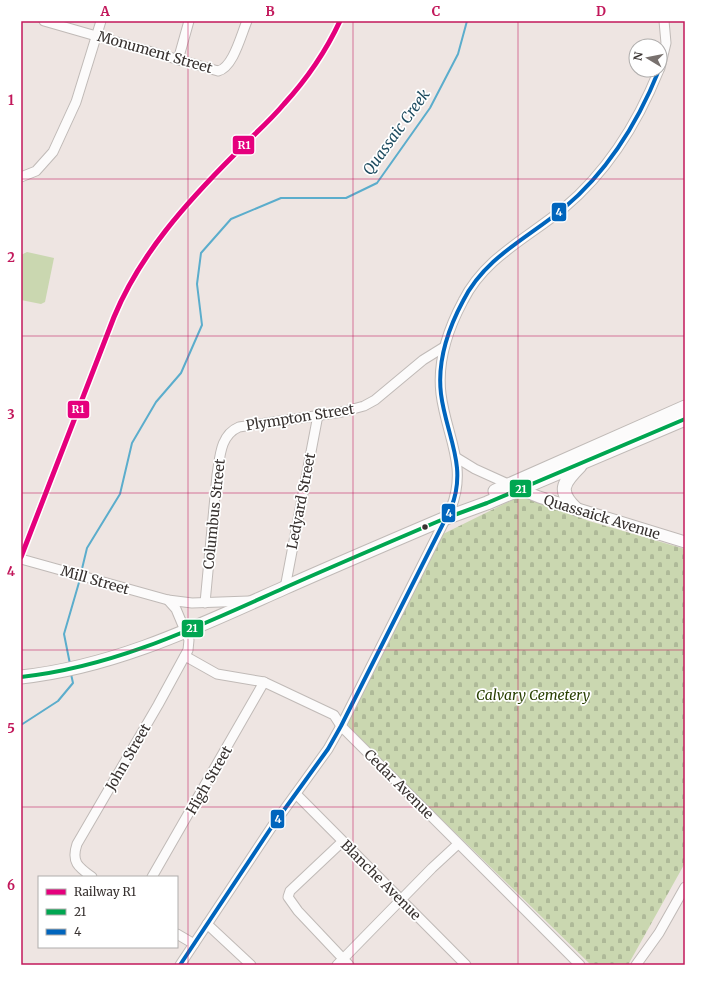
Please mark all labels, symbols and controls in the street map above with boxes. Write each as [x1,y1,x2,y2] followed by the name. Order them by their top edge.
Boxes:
[99,3,110,20] text: A
[265,3,275,20] text: B
[432,3,441,20] text: C
[596,3,606,20] text: D
[95,27,215,77] street label: Monument Street
[628,38,668,78] north arrow
[631,50,646,62] text: N
[358,85,434,179] water label: Quassaic Creek
[8,92,14,109] text: 1
[232,135,255,155] line badge: R1
[238,138,250,152] text: R1
[551,202,567,222] line badge: 4
[556,205,563,219] text: 4
[7,249,15,266] text: 2
[245,399,356,434] street label: Plympton Street
[67,400,90,419] line badge: R1
[72,402,84,416] text: R1
[7,406,15,423] text: 3
[283,451,319,551] street label: Ledyard Street
[199,457,229,570] street label: Columbus Street
[509,479,532,498] line badge: 21
[515,482,527,496] text: 21
[542,491,662,543] street label: Quassaick Avenue
[441,503,456,523] line badge: 4
[446,506,453,520] text: 4
[420,522,430,532] unlabelled marker
[59,562,132,599] street label: Mill Street
[7,563,16,580] text: 4
[181,619,204,638] line badge: 21
[186,621,198,635] text: 21
[476,686,590,704] park label: Calvary Cemetery
[7,720,15,737] text: 5
[101,720,155,795] street label: John Street
[182,742,236,818] street label: High Street
[360,745,438,823] street label: Cedar Avenue
[270,809,285,829] line badge: 4
[275,812,282,826] text: 4
[337,836,425,924] street label: Blanche Avenue
[38,876,178,948] legend
[7,877,15,894] text: 6
[74,884,137,899] text: Railway R1
[74,904,87,919] text: 21
[74,924,82,939] text: 4

